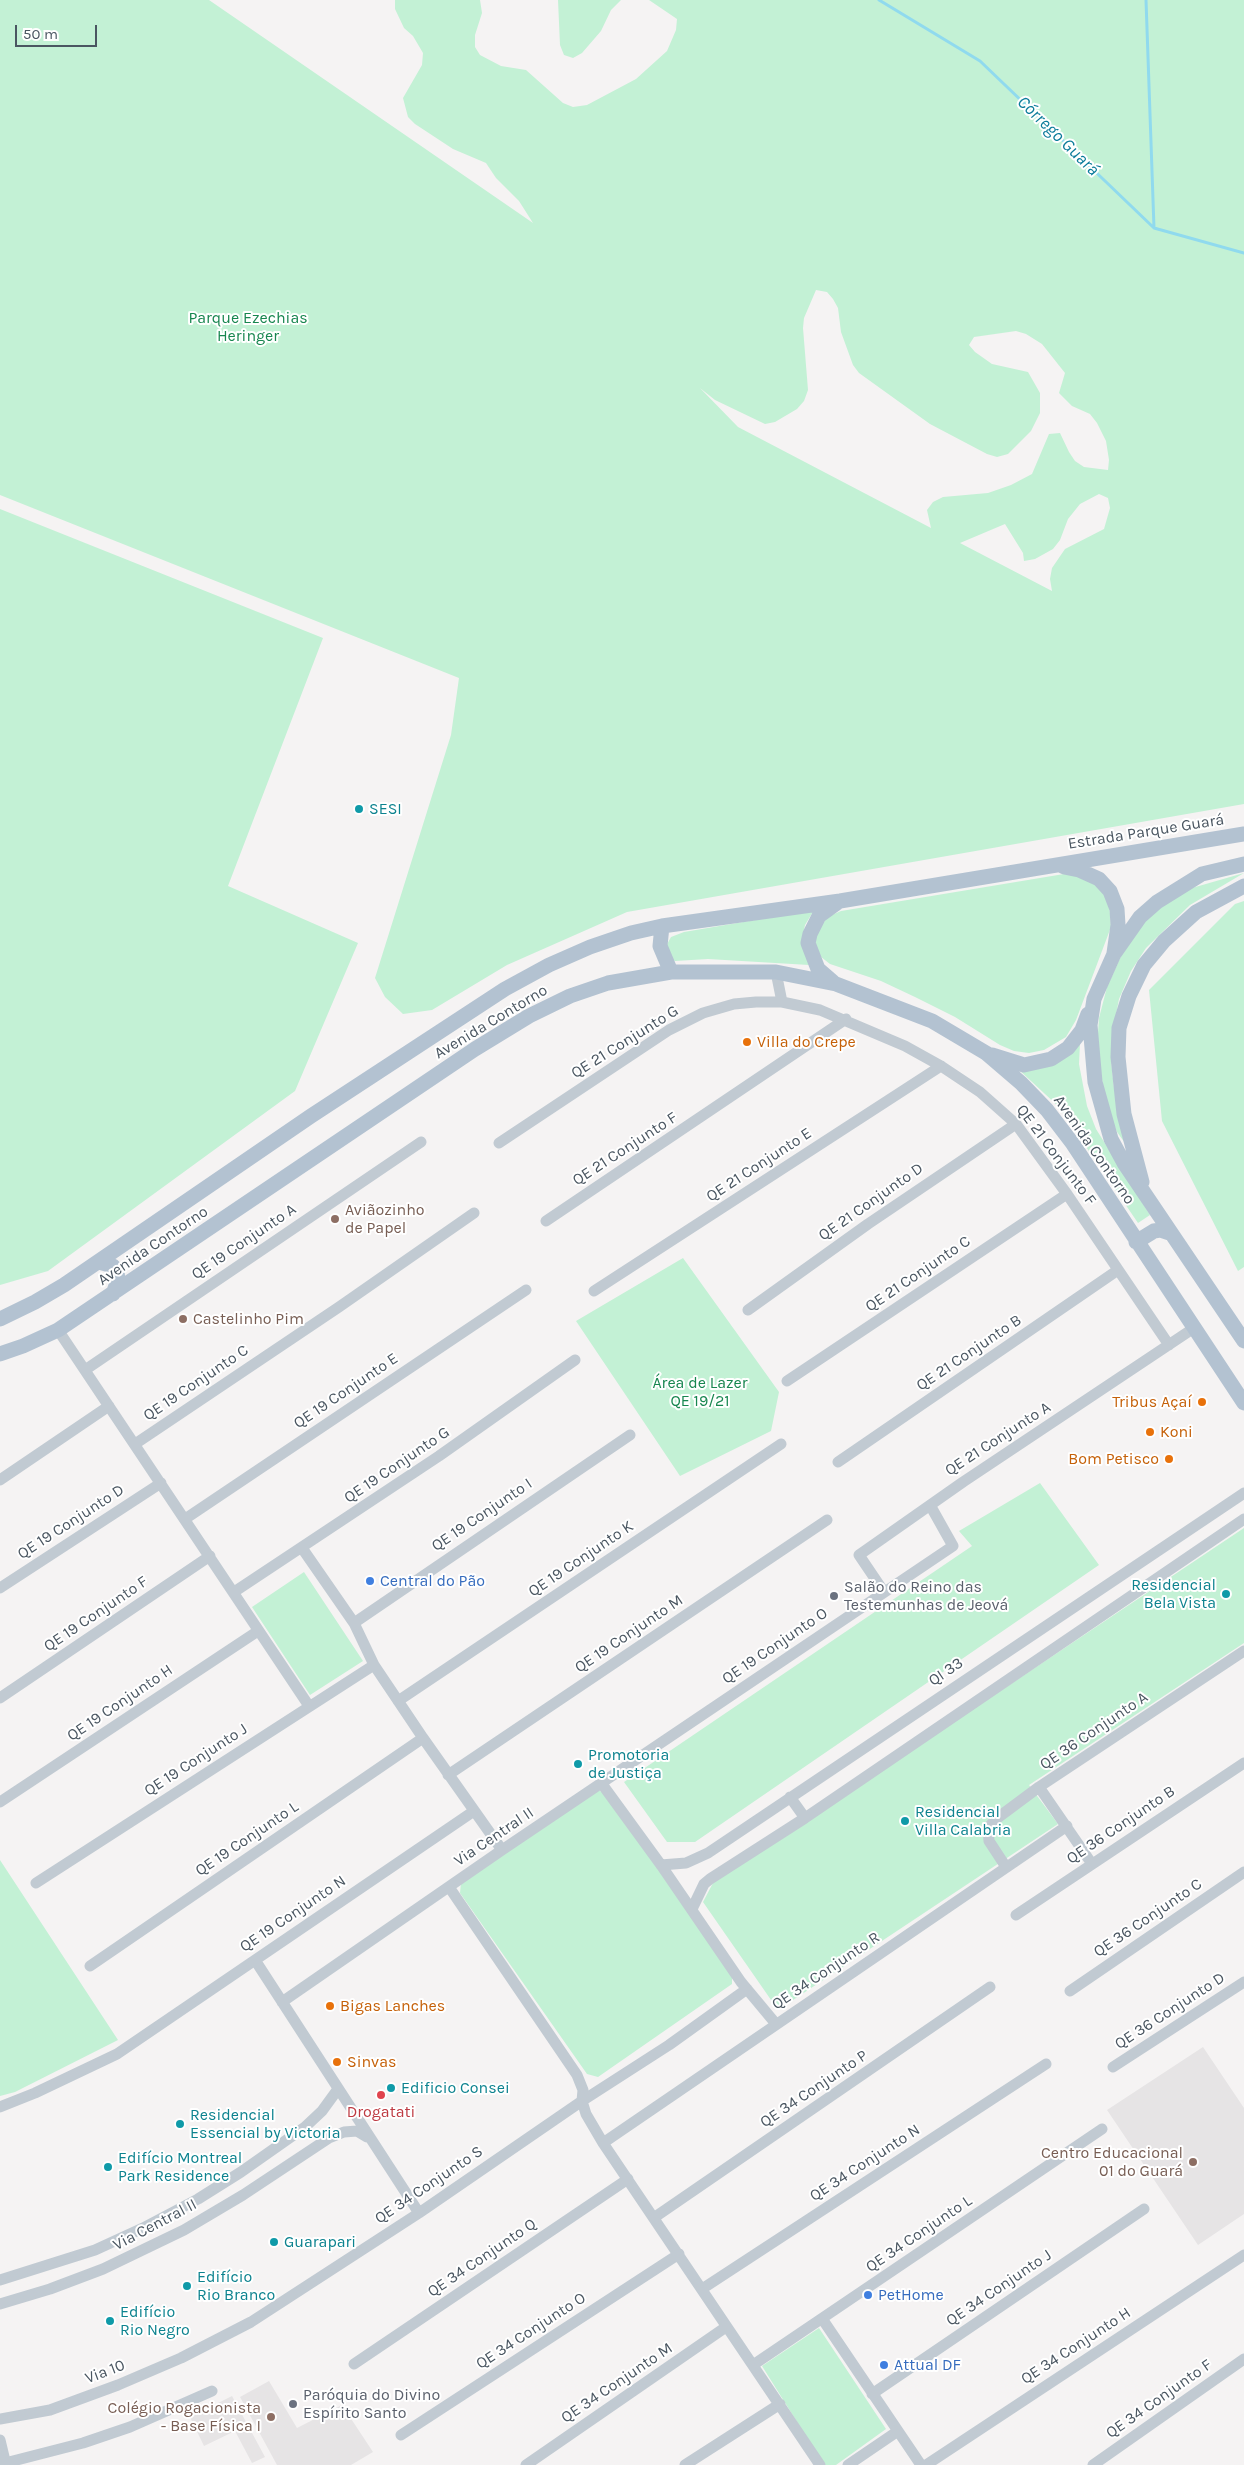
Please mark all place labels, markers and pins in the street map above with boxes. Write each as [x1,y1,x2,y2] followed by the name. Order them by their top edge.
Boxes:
[369,799,402,819] place label: SESI
[353,803,365,815] marker: SESI
[757,1032,856,1052] place label: Villa do Crepe
[741,1036,753,1048] marker: Villa do Crepe
[345,1200,425,1238] place label: Aviãozinho de Papel
[329,1213,341,1225] marker: Aviãozinho de Papel
[193,1309,304,1329] place label: Castelinho Pim
[177,1313,189,1325] marker: Castelinho Pim
[1112,1392,1192,1412] place label: Tribus Açaí
[1196,1396,1208,1408] marker: Tribus Açaí
[1160,1422,1193,1442] place label: Koni
[1144,1426,1156,1438] marker: Koni
[1068,1449,1159,1469] place label: Bom Petisco
[1163,1453,1175,1465] marker: Bom Petisco
[380,1571,485,1591] place label: Central do Pão
[364,1575,376,1587] marker: Central do Pão
[1131,1575,1216,1613] place label: Residencial Bela Vista
[844,1577,1008,1615] place label: Salão do Reino das Testemunhas de Jeová
[1220,1588,1232,1600] marker: Residencial Bela Vista
[828,1590,840,1602] marker: Salão do Reino das Testemunhas de Jeová
[588,1745,669,1783] place label: Promotoria de Justiça
[572,1758,584,1770] marker: Promotoria de Justiça
[915,1802,1011,1840] place label: Residencial Villa Calabria
[899,1815,911,1827] marker: Residencial Villa Calabria
[340,1996,445,2016] place label: Bigas Lanches
[324,2000,336,2012] marker: Bigas Lanches
[347,2052,396,2072] place label: Sinvas
[331,2056,343,2068] marker: Sinvas
[401,2078,510,2098] place label: Edificio Consei
[385,2082,397,2094] marker: Edificio Consei
[375,2089,387,2101] marker: Drogatati
[347,2102,415,2122] place label: Drogatati
[190,2105,341,2143] place label: Residencial Essencial by Victoria
[174,2118,186,2130] marker: Residencial Essencial by Victoria
[1041,2143,1183,2181] place label: Centro Educacional 01 do Guará
[118,2148,242,2186] place label: Edifício Montreal Park Residence
[1187,2156,1199,2168] marker: Centro Educacional 01 do Guará
[102,2161,114,2173] marker: Edifício Montreal Park Residence
[284,2232,356,2252] place label: Guarapari
[268,2236,280,2248] marker: Guarapari
[197,2267,275,2305] place label: Edifício Rio Branco
[181,2280,193,2292] marker: Edifício Rio Branco
[878,2285,944,2305] place label: PetHome
[862,2289,874,2301] marker: PetHome
[120,2302,190,2340] place label: Edifício Rio Negro
[104,2315,116,2327] marker: Edifício Rio Negro
[894,2355,961,2375] place label: Attual DF
[878,2359,890,2371] marker: Attual DF
[303,2385,440,2423] place label: Paróquia do Divino Espírito Santo
[108,2398,261,2436] place label: Colégio Rogacionista - Base Física I
[287,2398,299,2410] marker: Paróquia do Divino Espírito Santo
[265,2411,277,2423] marker: Colégio Rogacionista - Base Física I

